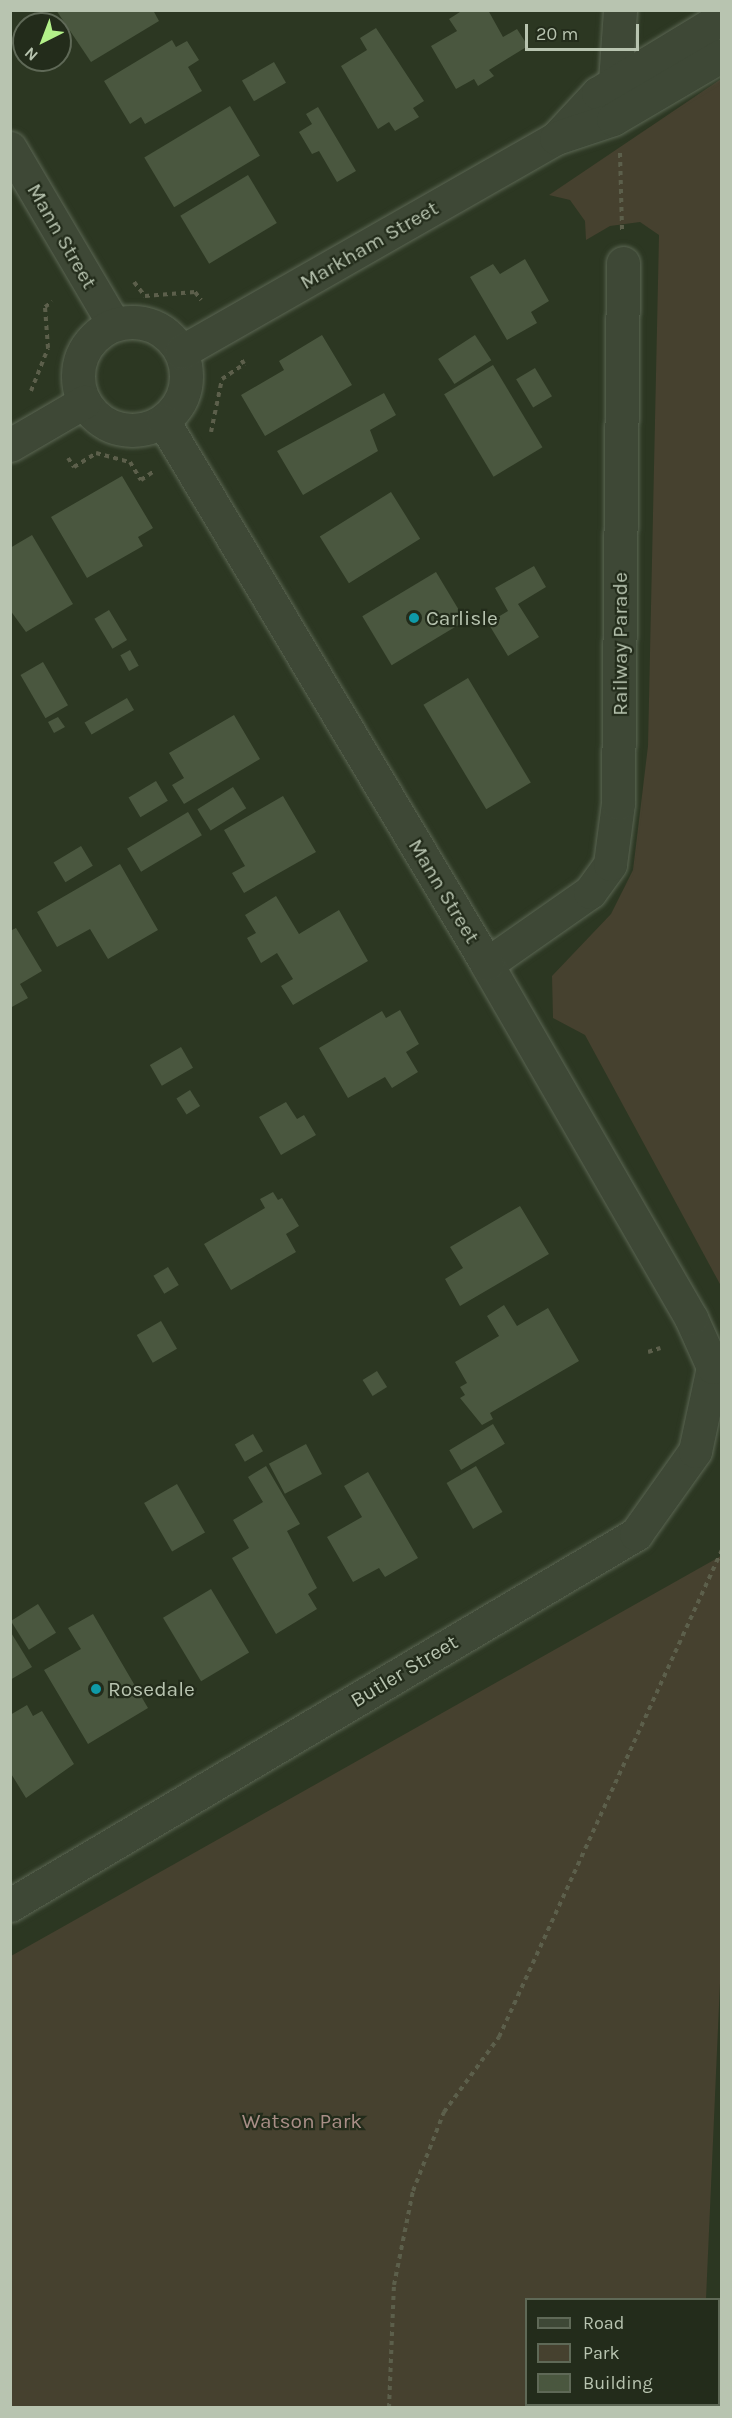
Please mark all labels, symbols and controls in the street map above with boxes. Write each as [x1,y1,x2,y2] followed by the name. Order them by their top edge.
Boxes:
[12,12,72,72] north arrow
[528,12,642,50] scale bar
[536,23,578,45] text: 20 m
[20,43,42,65] text: N
[22,179,102,293] street label: Mann Street
[295,195,443,295] street label: Markham Street
[607,572,633,716] street label: Railway Parade
[426,605,498,631] place label: Carlisle
[407,611,421,625] marker: Carlisle
[403,834,485,948] street label: Mann Street
[346,1629,462,1713] street label: Butler Street
[108,1676,195,1702] place label: Rosedale
[89,1682,103,1696] marker: Rosedale
[242,2108,362,2134] park label: Watson Park
[525,2298,720,2406] legend
[583,2312,624,2334] text: Road
[583,2342,620,2364] text: Park
[583,2372,653,2394] text: Building

